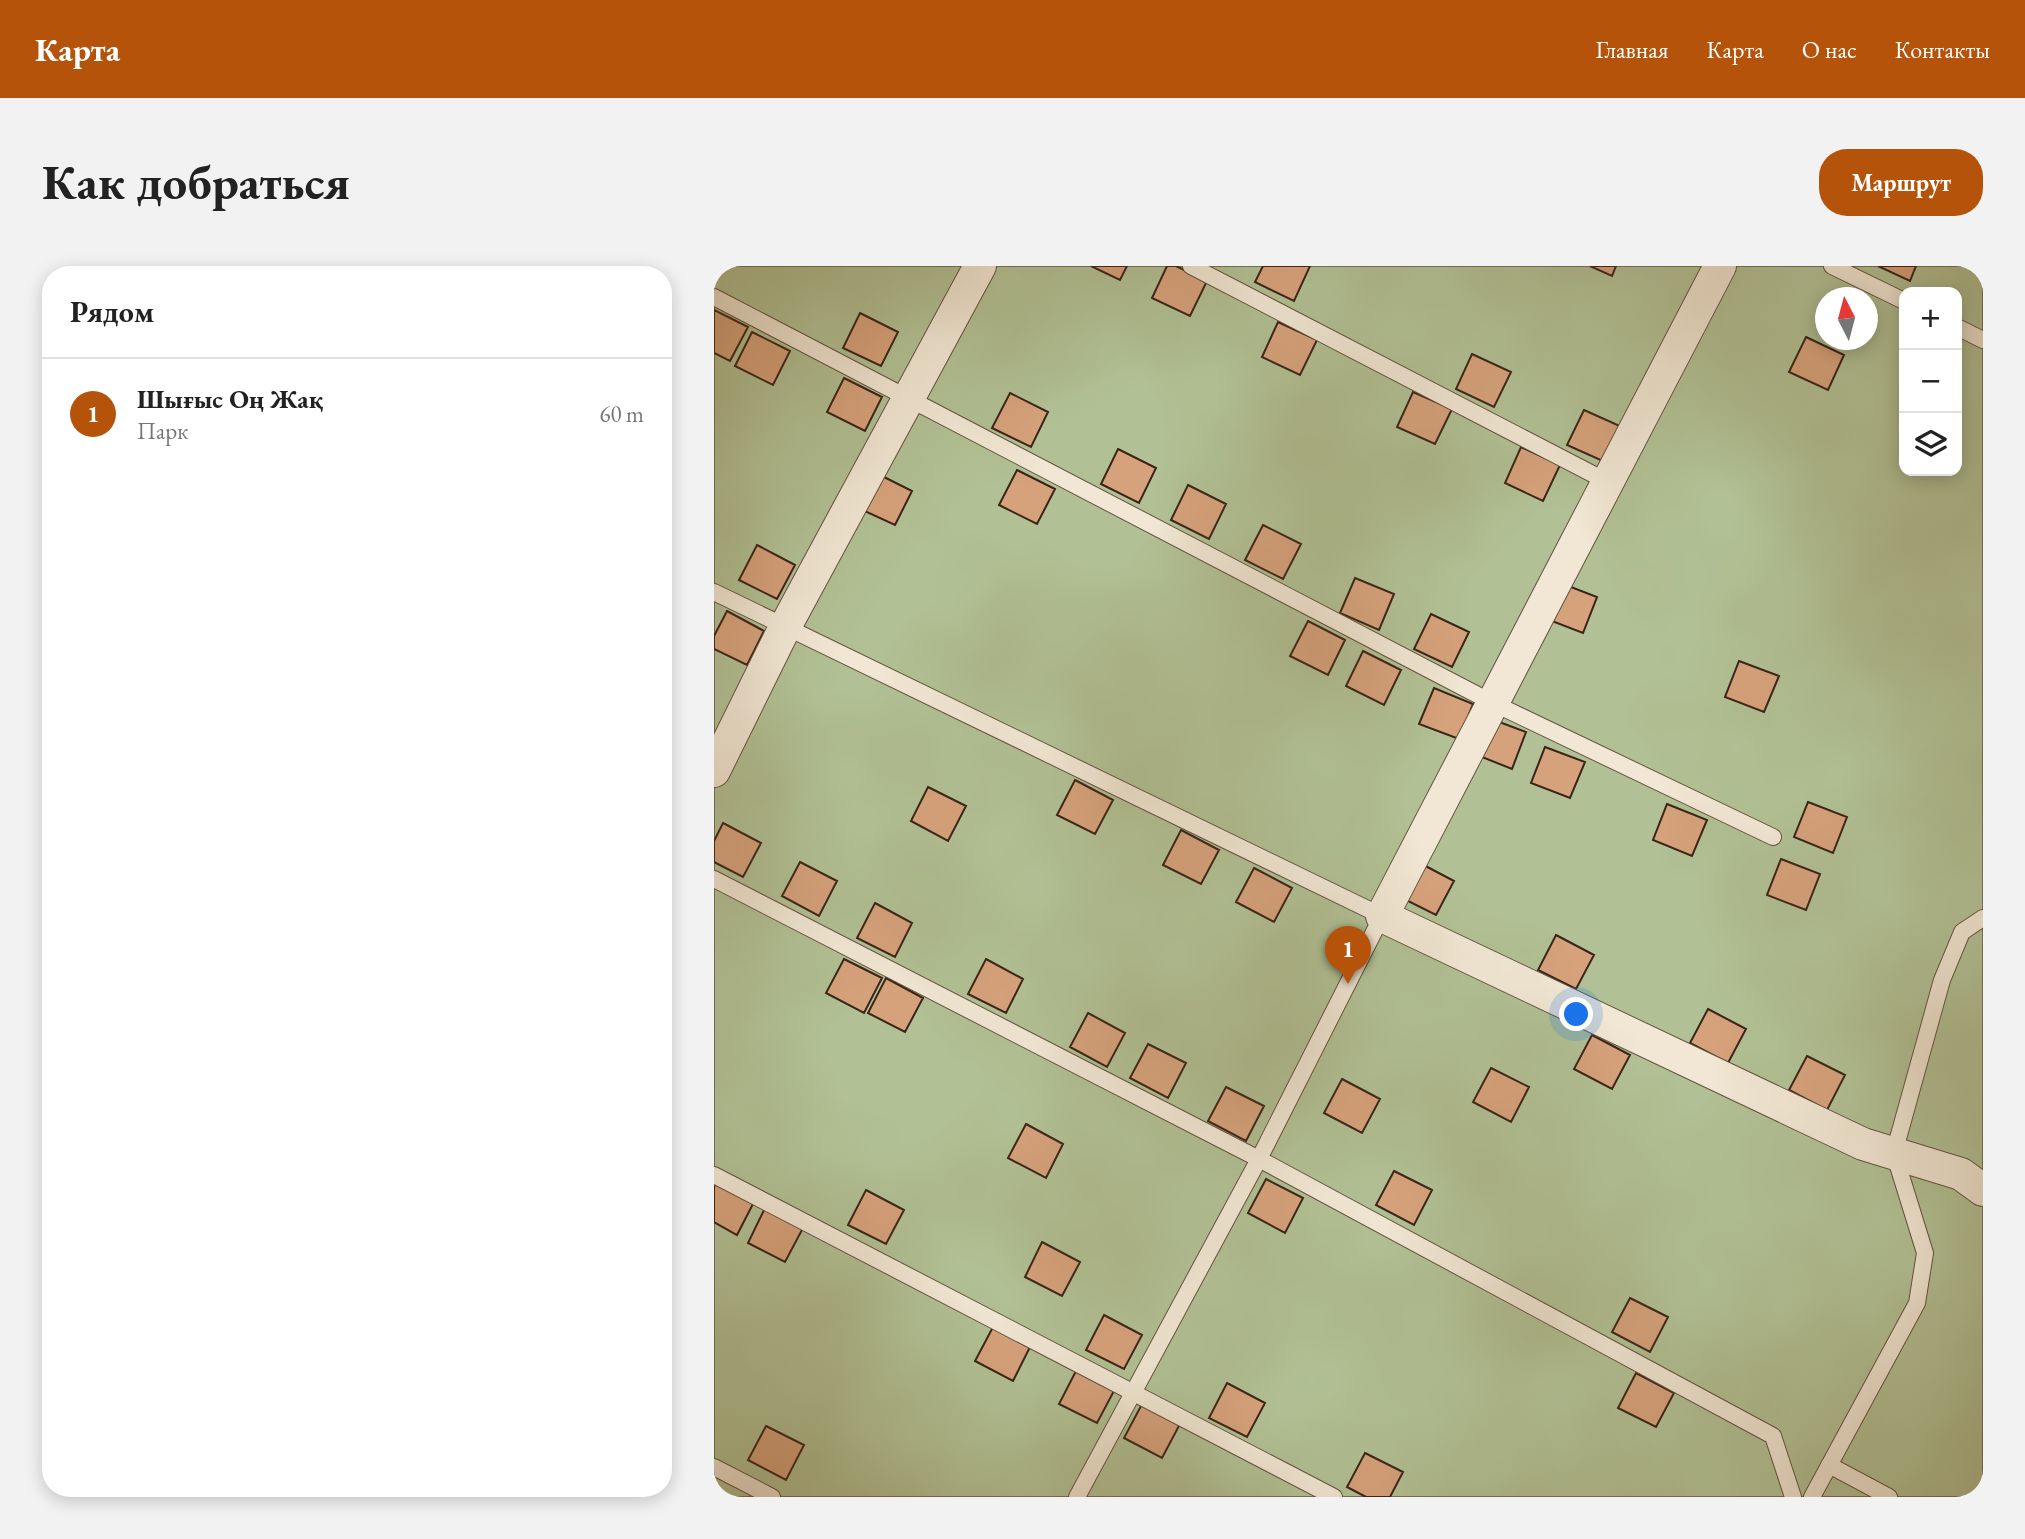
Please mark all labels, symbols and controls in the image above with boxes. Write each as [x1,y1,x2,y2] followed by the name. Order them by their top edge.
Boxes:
[35,28,120,71] text: Карта
[1595,34,1669,65] text: Главная
[1707,34,1764,65] text: Карта
[1802,34,1857,65] text: О нас
[1895,34,1990,65] text: Контакты
[1819,149,1983,216] button: Маршрут
[42,150,350,214] text: Как добраться
[1815,287,1878,350] north arrow
[1899,287,1962,476] map controls
[1899,287,1962,350] button: +
[70,292,154,331] text: Рядом
[1899,350,1962,413] button: −
[137,382,323,416] text: Шығыс Оң Жақ
[87,399,99,429] text: 1
[599,399,644,429] text: 60 m
[1899,413,1962,476] button: layers
[137,416,188,446] text: Парк
[1325,926,1371,984] pin: 1
[1559,997,1593,1031] your location

